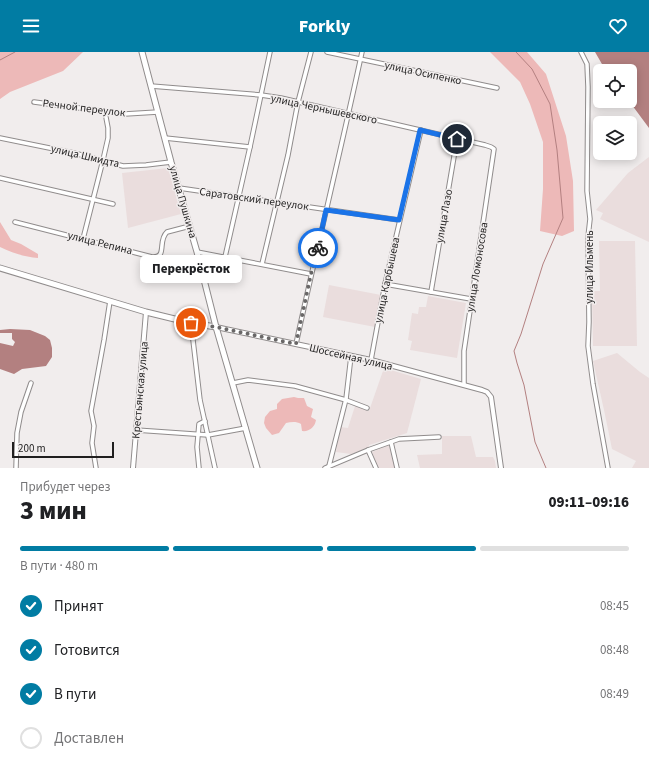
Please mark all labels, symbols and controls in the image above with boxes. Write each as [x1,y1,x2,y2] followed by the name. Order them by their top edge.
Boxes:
[299,14,350,39] text: Forkly
[20,15,42,37] icon: menu
[607,15,629,37] icon: heart
[383,58,463,89] street label: улица Осипенко
[593,64,637,160] map controls
[593,64,637,108] button: locate
[269,90,379,128] street label: улица Чернышевского
[42,95,127,121] street label: Речной переулок
[593,116,637,160] button: layers
[440,122,474,156] pin
[446,128,468,150] icon: home
[49,141,121,171] street label: улица Шмидта
[165,164,201,240] street label: улица Пушкина
[198,184,310,214] street label: Саратовский переулок
[432,188,456,244] street label: улица Лазо
[462,221,492,313] street label: улица Ломоносова
[66,228,134,258] street label: улица Репина
[298,228,338,268] courier
[582,230,597,304] street label: улица Ильмень
[371,236,403,324] street label: улица Карбышева
[307,237,329,259] icon: bike
[140,255,242,283] callout: Перекрёсток
[152,260,230,278] text: Перекрёсток
[174,306,208,340] pin
[180,312,202,334] icon: bag
[308,340,394,374] street label: Шоссейная улица
[128,341,152,439] street label: Крестьянская улица
[12,440,114,459] scale bar
[18,441,46,456] text: 200 m
[20,478,110,496] text: Прибудет через
[20,492,87,529] text: 3 мин
[548,492,629,513] text: 09:11–09:16
[20,557,98,575] text: В пути · 480 m
[20,595,42,617] icon: check
[54,596,104,617] text: Принят
[600,597,629,615] text: 08:45
[20,639,42,661] icon: check
[54,640,120,661] text: Готовится
[600,641,629,659] text: 08:48
[20,683,42,705] icon: check
[54,684,97,705] text: В пути
[600,685,629,703] text: 08:49
[54,728,124,749] text: Доставлен

